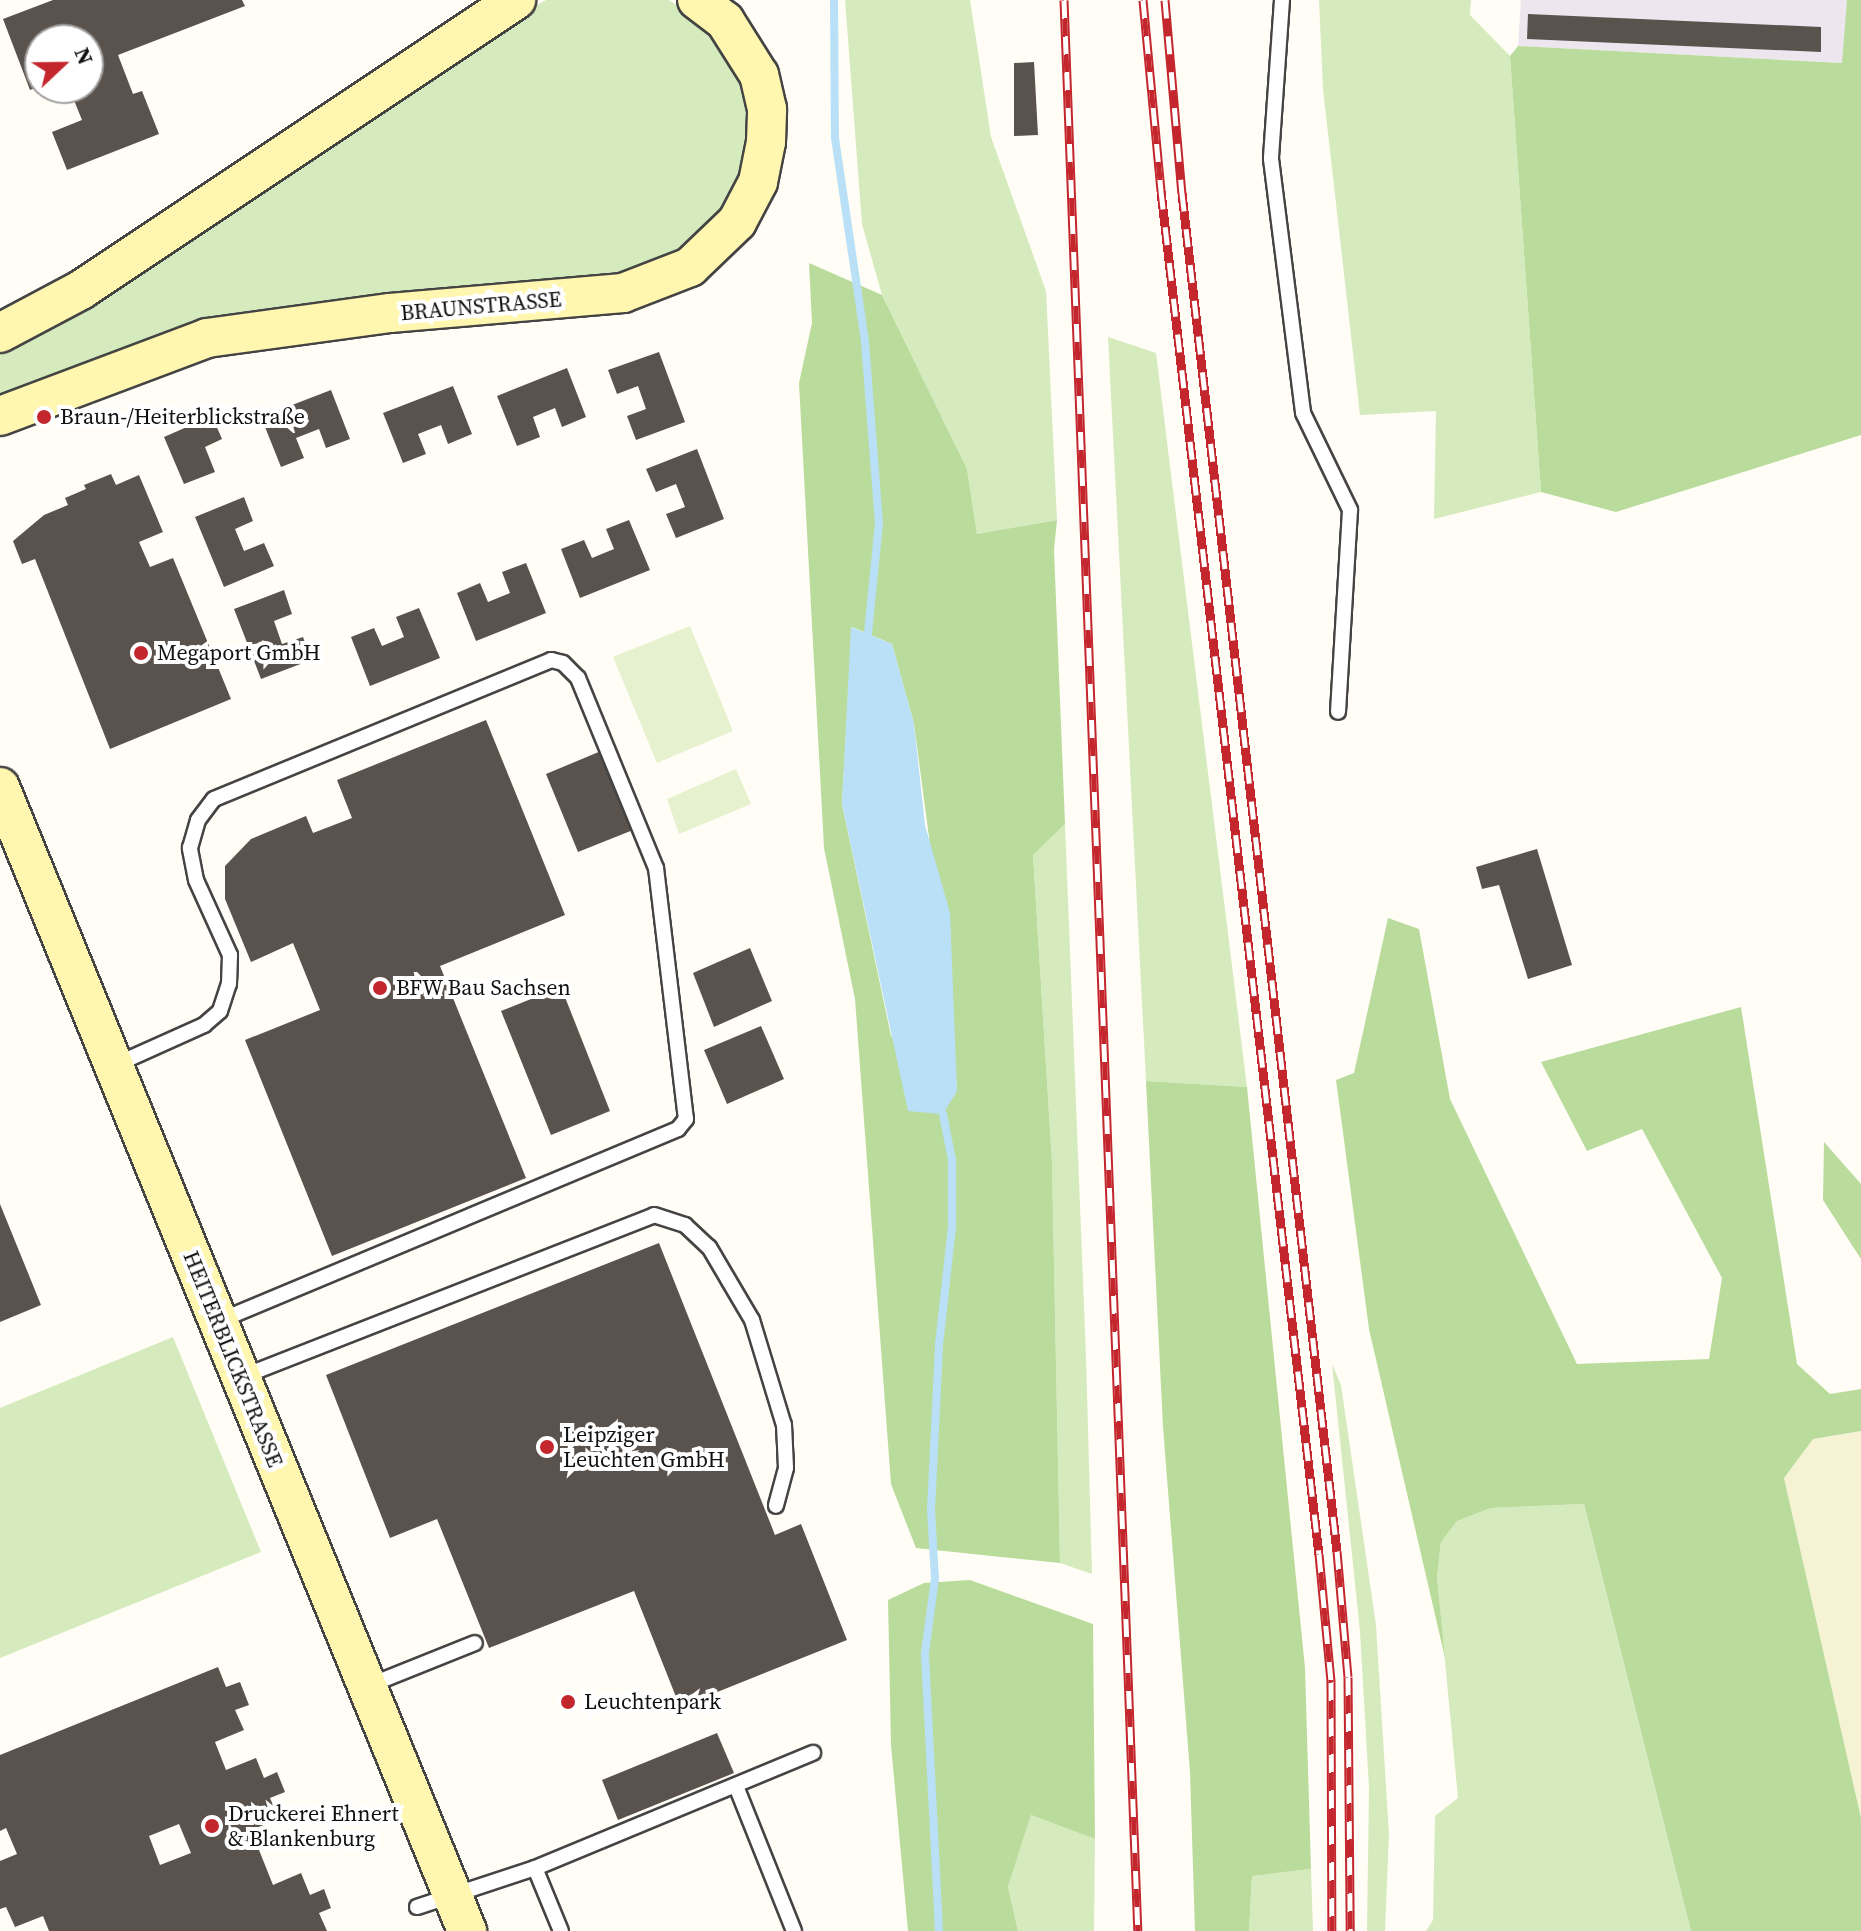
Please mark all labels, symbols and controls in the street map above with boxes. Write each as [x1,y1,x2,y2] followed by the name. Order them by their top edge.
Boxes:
[24,24,104,104] north arrow
[67,43,101,69] text: N
[399,286,563,326] street label: BRAUNSTRASSE
[60,404,305,430] place label: Braun-/Heiterblickstraße
[35,408,53,426] marker: Braun-/Heiterblickstraße
[157,640,321,666] place label: Megaport GmbH
[132,644,150,662] marker: Megaport GmbH
[396,975,572,1001] place label: BFW Bau Sachsen
[371,979,389,997] marker: BFW Bau Sachsen
[178,1247,288,1471] street label: HEITERBLICKSTRASSE
[563,1421,725,1472] place label: Leipziger Leuchten GmbH
[538,1438,556,1456] marker: Leipziger Leuchten GmbH
[584,1689,721,1715] place label: Leuchtenpark
[559,1693,577,1711] marker: Leuchtenpark
[228,1800,399,1852] place label: Druckerei Ehnert & Blankenburg
[203,1817,221,1835] marker: Druckerei Ehnert & Blankenburg

